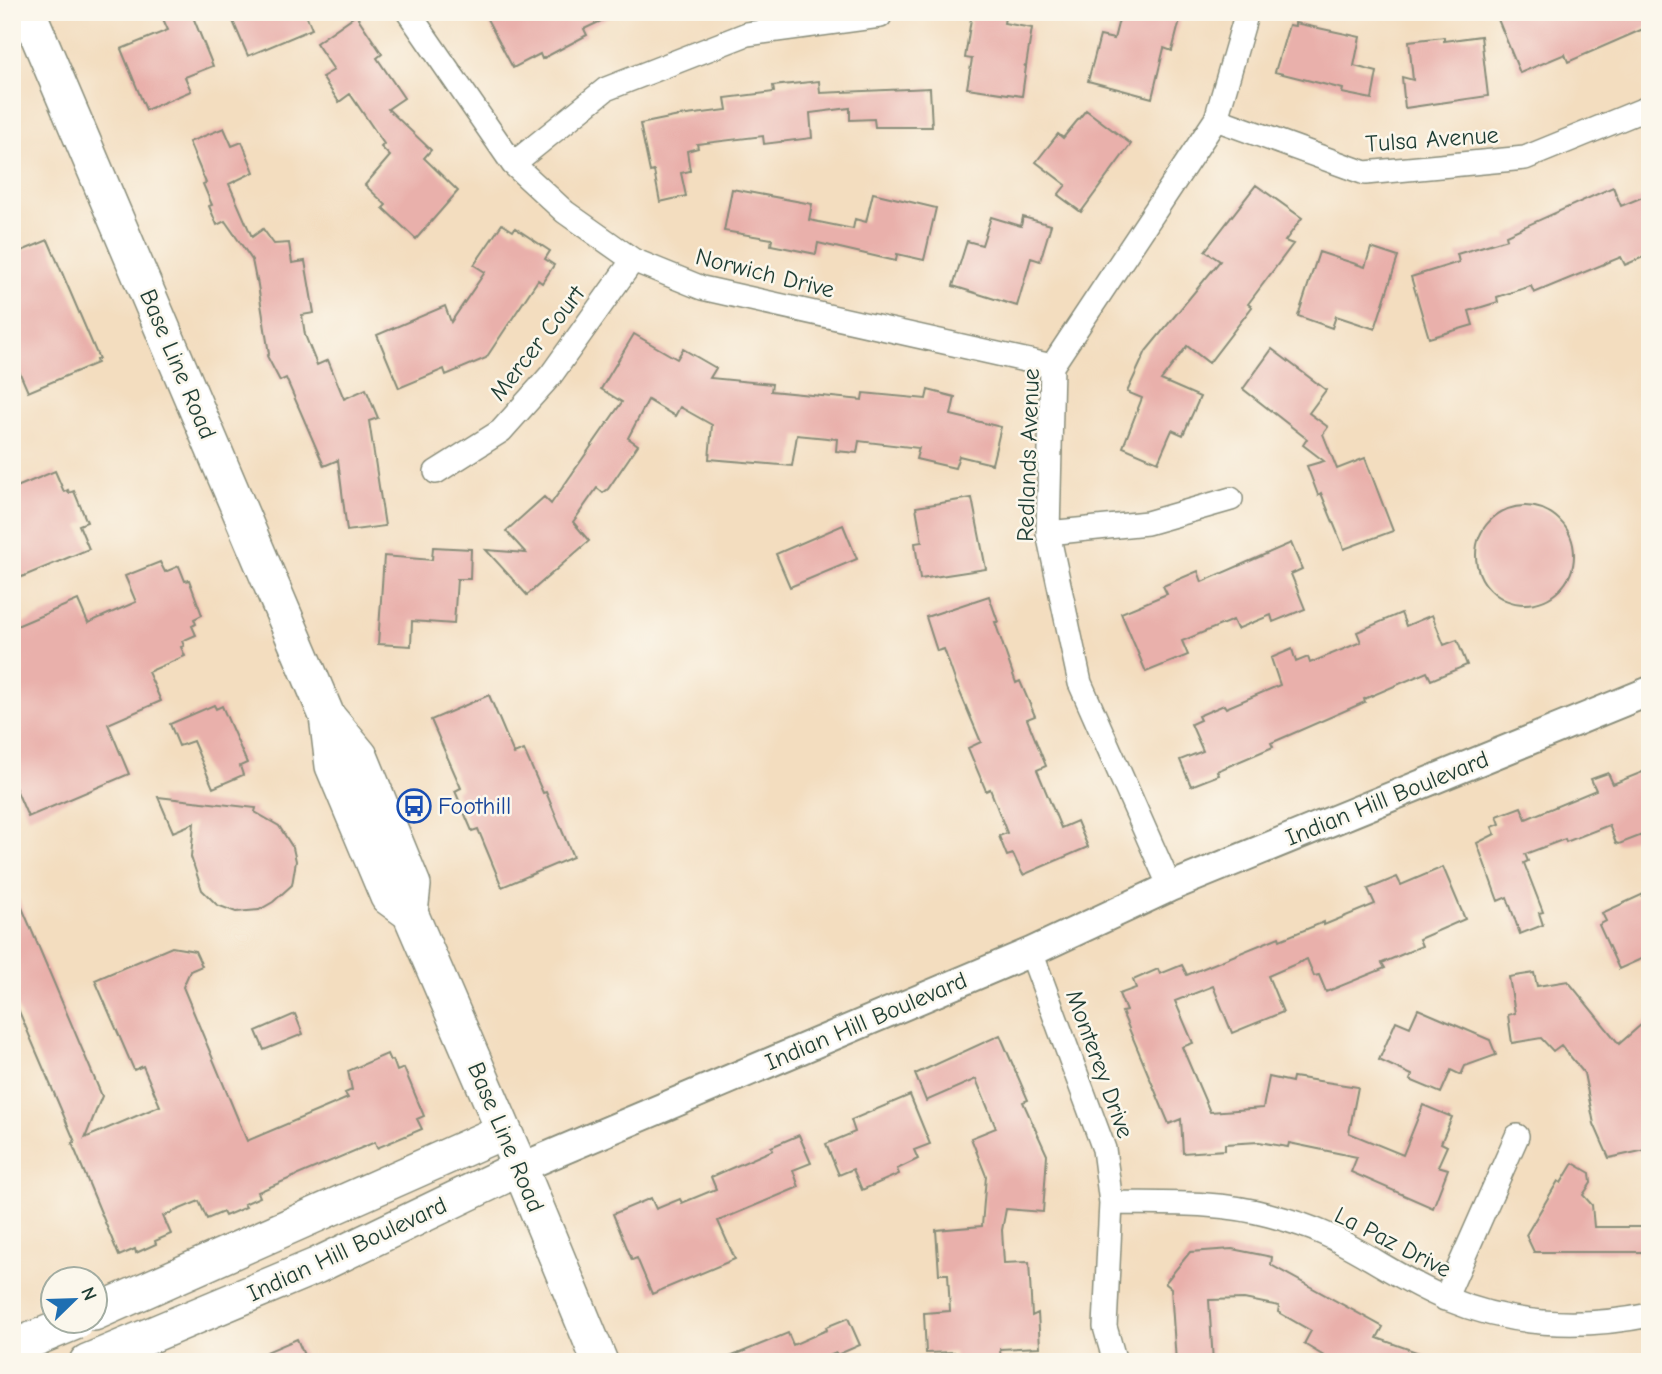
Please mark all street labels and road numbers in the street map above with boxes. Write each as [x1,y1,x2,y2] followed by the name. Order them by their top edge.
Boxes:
[1364,120,1500,158] street label: Tulsa Avenue
[693,242,837,304] street label: Norwich Drive
[483,279,591,406] street label: Mercer Court
[134,285,222,443] street label: Base Line Road
[1011,368,1045,542] street label: Redlands Avenue
[1281,744,1493,852] street label: Indian Hill Boulevard
[761,966,971,1076] street label: Indian Hill Boulevard
[1060,986,1140,1142] street label: Monterey Drive
[462,1058,550,1216] street label: Base Line Road
[243,1191,451,1307] street label: Indian Hill Boulevard
[1330,1201,1456,1283] street label: La Paz Drive

